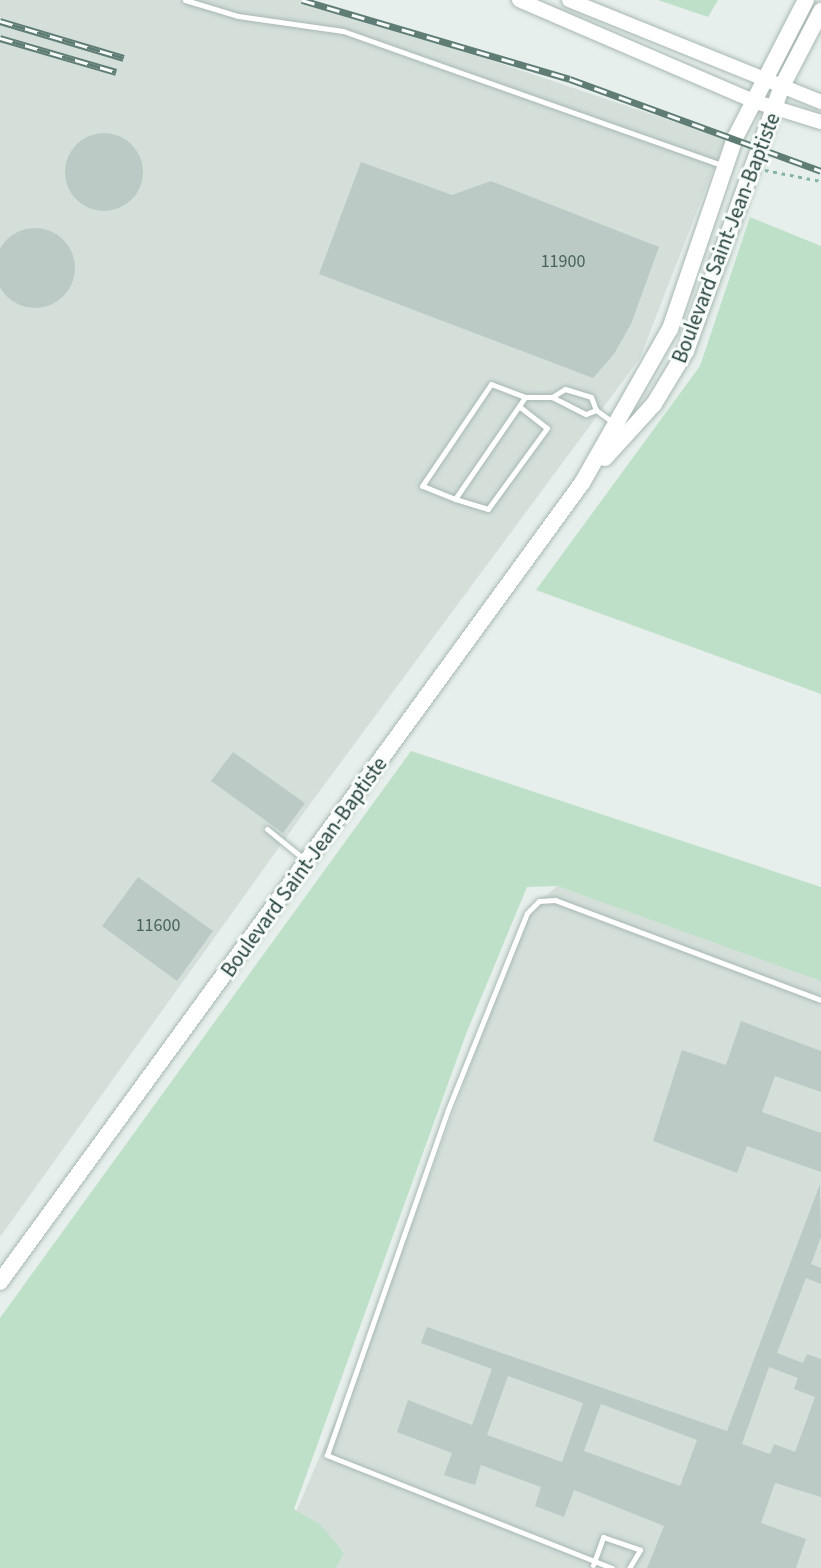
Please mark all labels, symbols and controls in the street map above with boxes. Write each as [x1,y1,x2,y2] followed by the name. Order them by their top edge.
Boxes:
[667,109,785,367] street label: Boulevard Saint-Jean-Baptiste
[541,251,585,273] house number: 11900
[216,752,392,982] street label: Boulevard Saint-Jean-Baptiste
[136,915,180,937] house number: 11600

